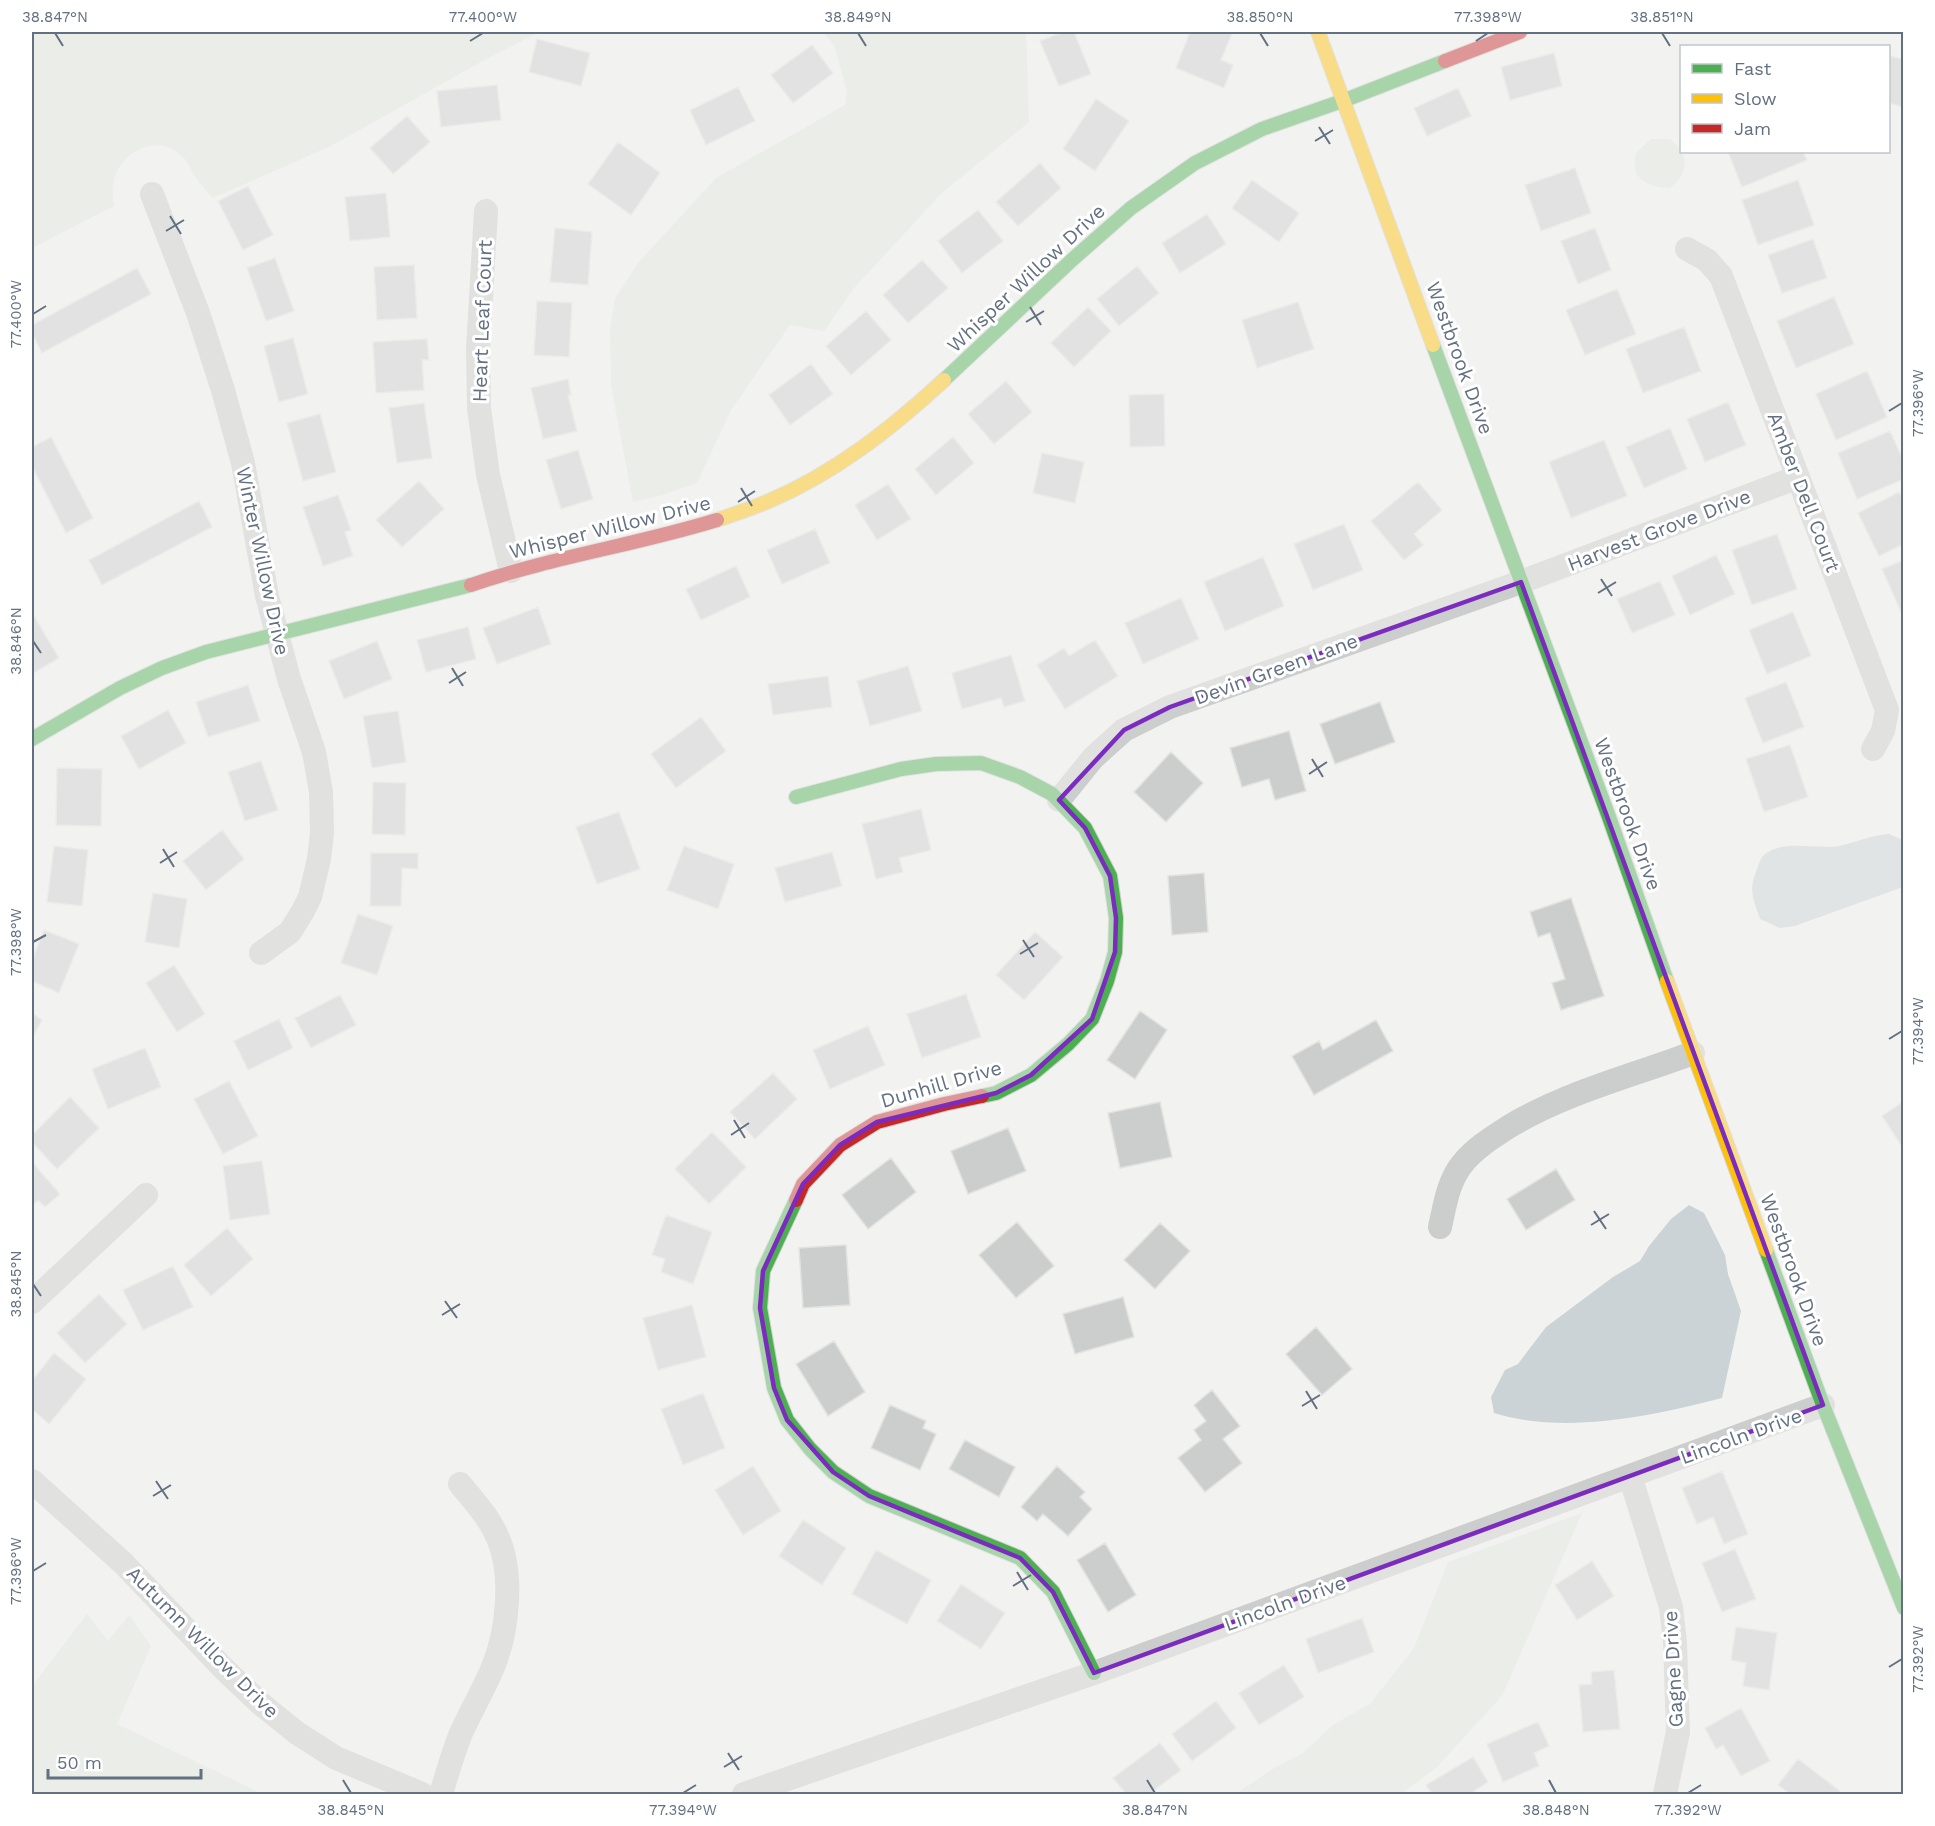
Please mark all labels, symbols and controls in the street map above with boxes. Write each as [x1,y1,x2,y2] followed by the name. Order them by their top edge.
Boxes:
[22,8,88,26] text: 38.847°N
[449,8,517,26] text: 77.400°W
[824,8,892,26] text: 38.849°N
[1226,8,1294,26] text: 38.850°N
[1454,8,1522,26] text: 77.398°W
[1630,8,1694,26] text: 38.851°N
[1680,45,1890,153] legend
[1734,58,1772,79] text: Fast
[1734,88,1777,109] text: Slow
[1734,118,1771,139] text: Jam
[942,199,1110,357] street label: Whisper Willow Drive
[467,239,497,403] street label: Heart Leaf Court
[1421,278,1499,438] street label: Westbrook Drive
[7,280,25,348] text: 77.400°W
[1909,369,1927,437] text: 77.396°W
[1762,409,1846,576] street label: Amber Dell Court
[231,465,295,657] street label: Winter Willow Drive
[1564,484,1754,576] street label: Harvest Grove Drive
[507,490,713,564] street label: Whisper Willow Drive
[7,607,25,675] text: 38.846°N
[1191,628,1361,710] street label: Devin Green Lane
[1589,734,1667,894] street label: Westbrook Drive
[7,908,25,976] text: 77.398°W
[1909,997,1927,1065] text: 77.394°W
[878,1055,1004,1113] street label: Dunhill Drive
[1755,1190,1833,1350] street label: Westbrook Drive
[7,1250,25,1318] text: 38.845°N
[1677,1403,1805,1469] street label: Lincoln Drive
[7,1537,25,1605] text: 77.396°W
[122,1561,284,1723] street label: Autumn Willow Drive
[1221,1570,1349,1636] street label: Lincoln Drive
[1658,1610,1688,1728] street label: Gagne Drive
[1909,1625,1927,1693] text: 77.392°W
[48,1742,201,1780] scale bar
[57,1752,102,1773] text: 50 m
[317,1801,385,1819] text: 38.845°N
[649,1801,717,1819] text: 77.394°W
[1122,1801,1188,1819] text: 38.847°N
[1522,1801,1590,1819] text: 38.848°N
[1654,1801,1722,1819] text: 77.392°W

